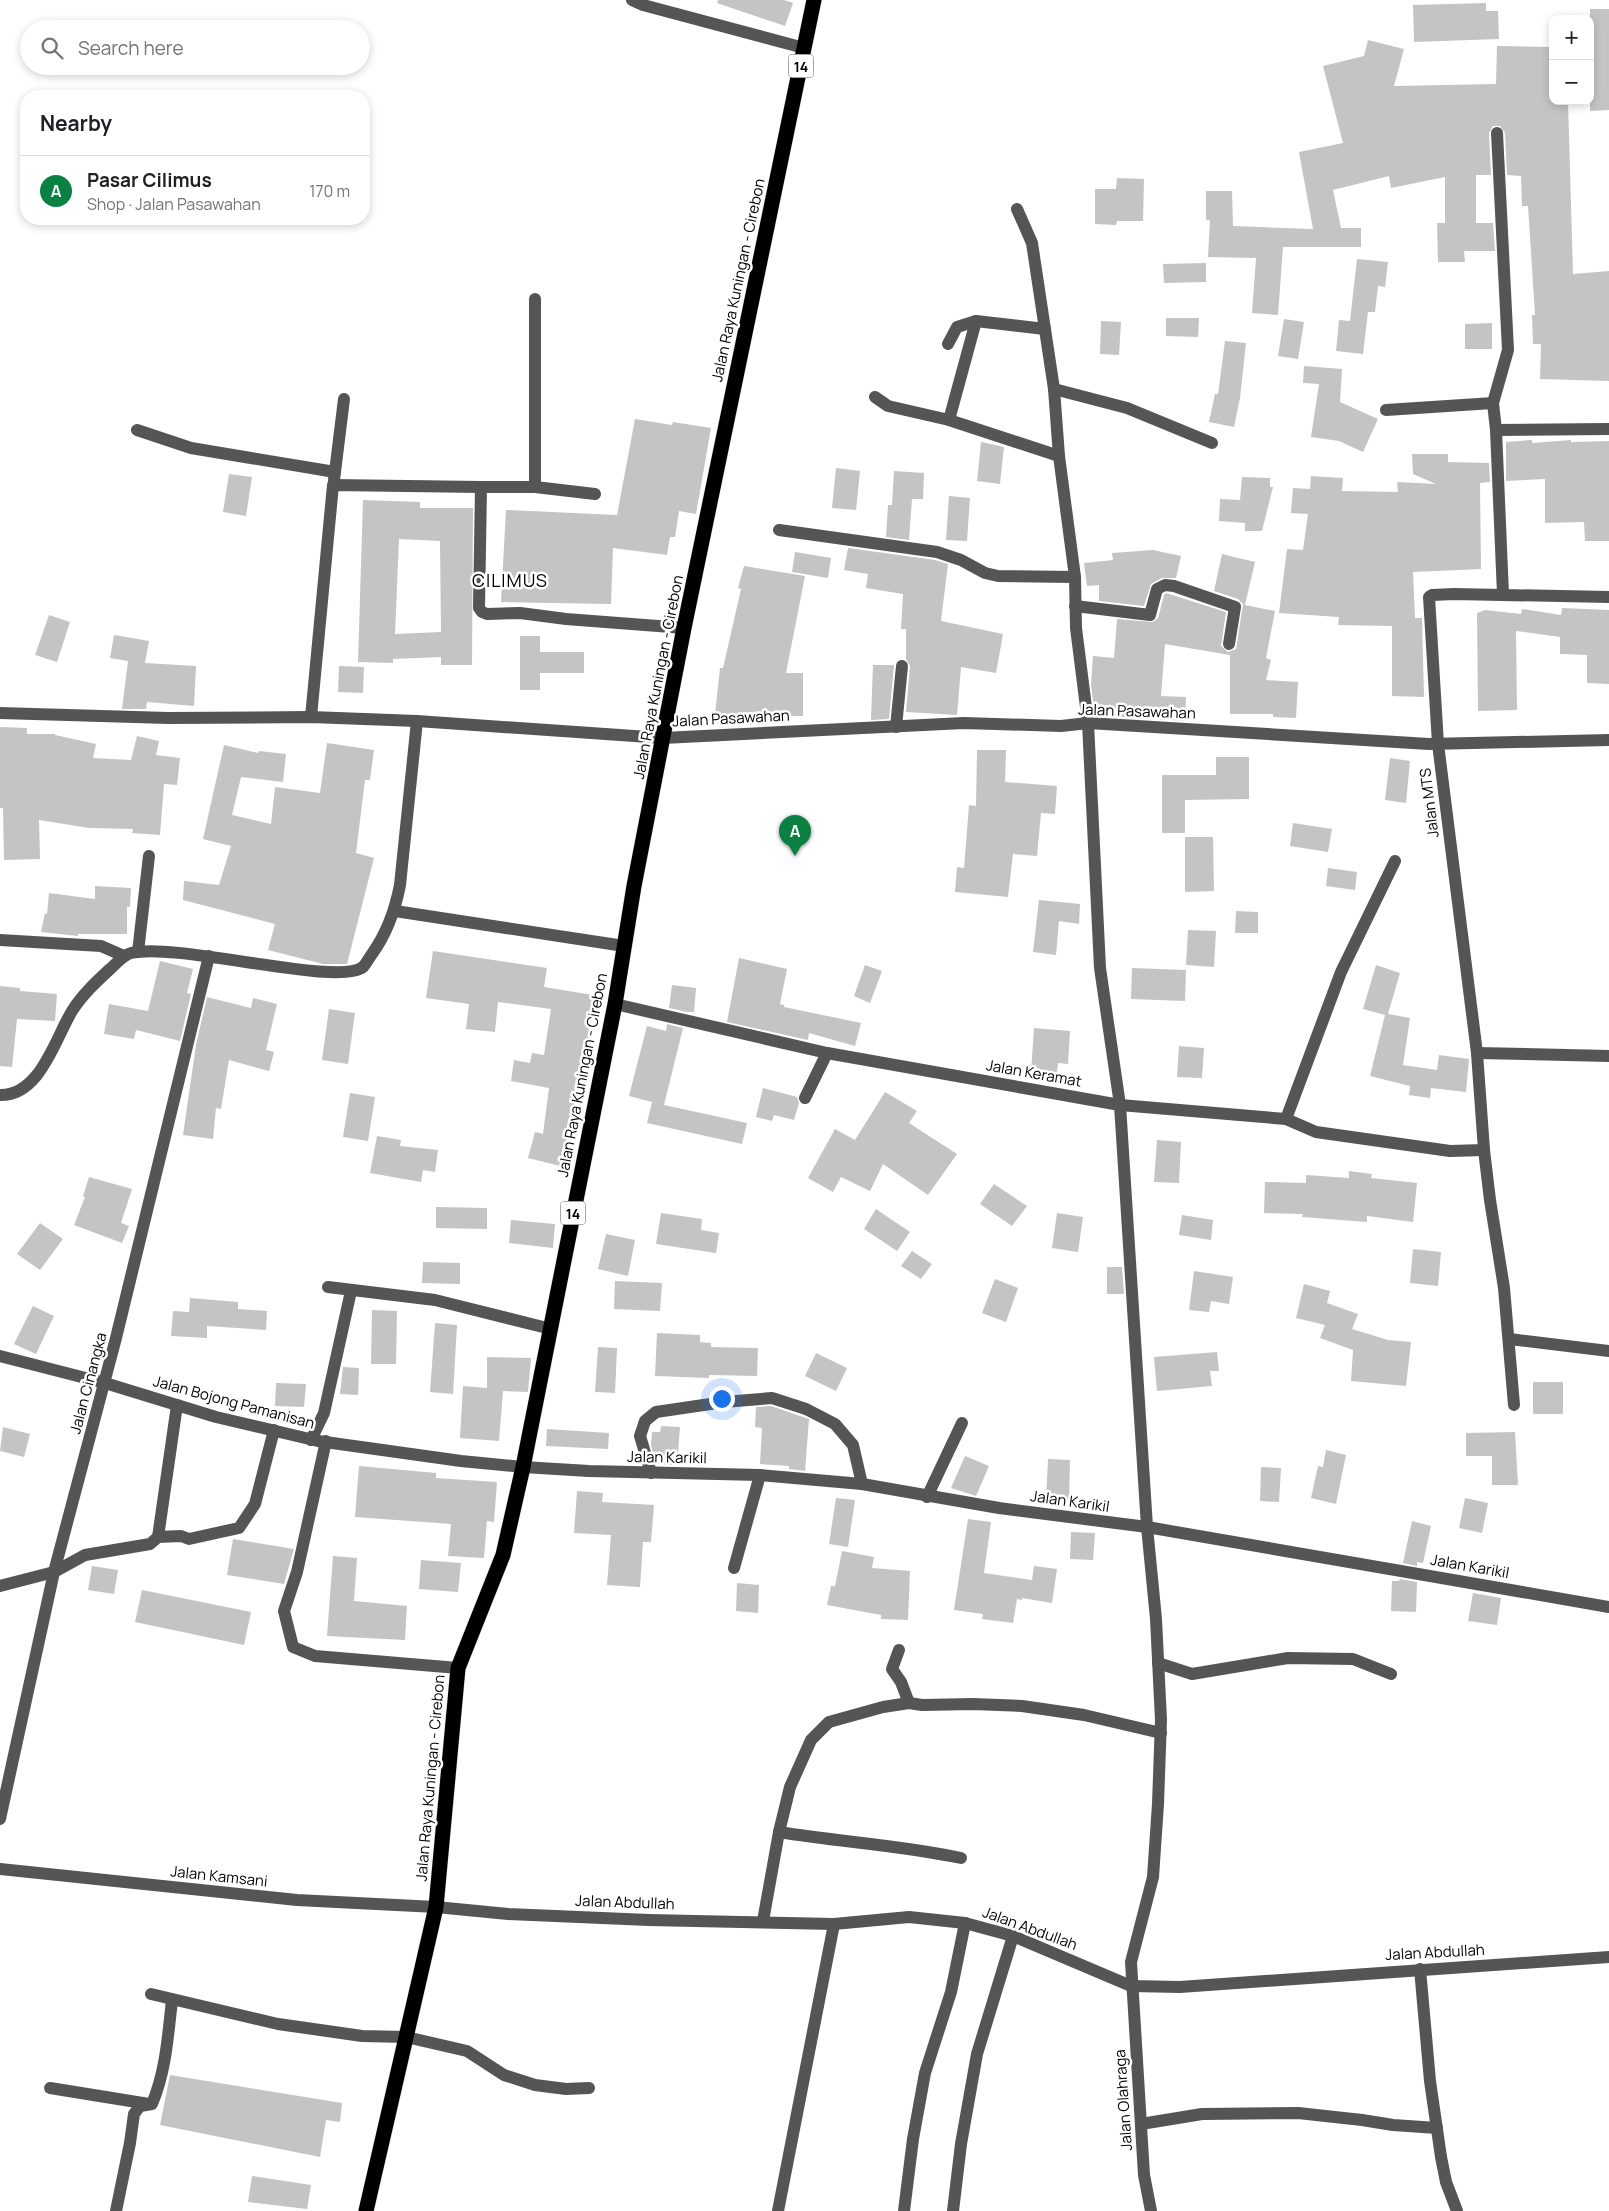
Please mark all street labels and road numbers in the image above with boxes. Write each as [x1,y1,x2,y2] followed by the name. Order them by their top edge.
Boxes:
[788,54,814,78] road number: 14
[706,176,770,384] street label: Jalan Raya Kuningan - Cirebon
[628,573,688,781] street label: Jalan Raya Kuningan - Cirebon
[1078,698,1196,724] street label: Jalan Pasawahan
[672,704,790,732] street label: Jalan Pasawahan
[1414,767,1444,839] street label: Jalan MTS
[552,971,612,1179] street label: Jalan Raya Kuningan - Cirebon
[985,1054,1083,1092] street label: Jalan Keramat
[560,1202,586,1224] road number: 14
[64,1330,112,1436] street label: Jalan Cinangka
[151,1370,317,1434] street label: Jalan Bojong Pamanisan
[627,1446,707,1468] street label: Jalan Karikil
[1029,1485,1111,1517] street label: Jalan Karikil
[1429,1549,1511,1583] street label: Jalan Karikil
[411,1674,449,1882] street label: Jalan Raya Kuningan - Cirebon
[169,1860,269,1892] street label: Jalan Kamsani
[575,1890,675,1914] street label: Jalan Abdullah
[980,1901,1080,1955] street label: Jalan Abdullah
[1385,1939,1485,1965] street label: Jalan Abdullah
[1109,2049,1137,2151] street label: Jalan Olahraga

